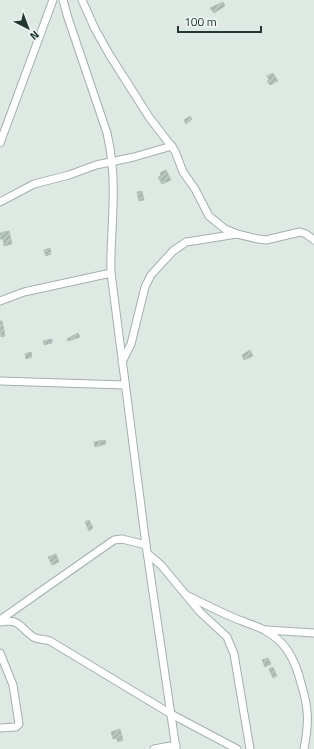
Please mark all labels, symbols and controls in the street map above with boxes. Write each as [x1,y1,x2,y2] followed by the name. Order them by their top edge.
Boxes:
[8,8,48,48] north arrow
[178,8,261,34] scale bar
[184,12,217,31] text: 100 m
[27,27,43,44] text: N

